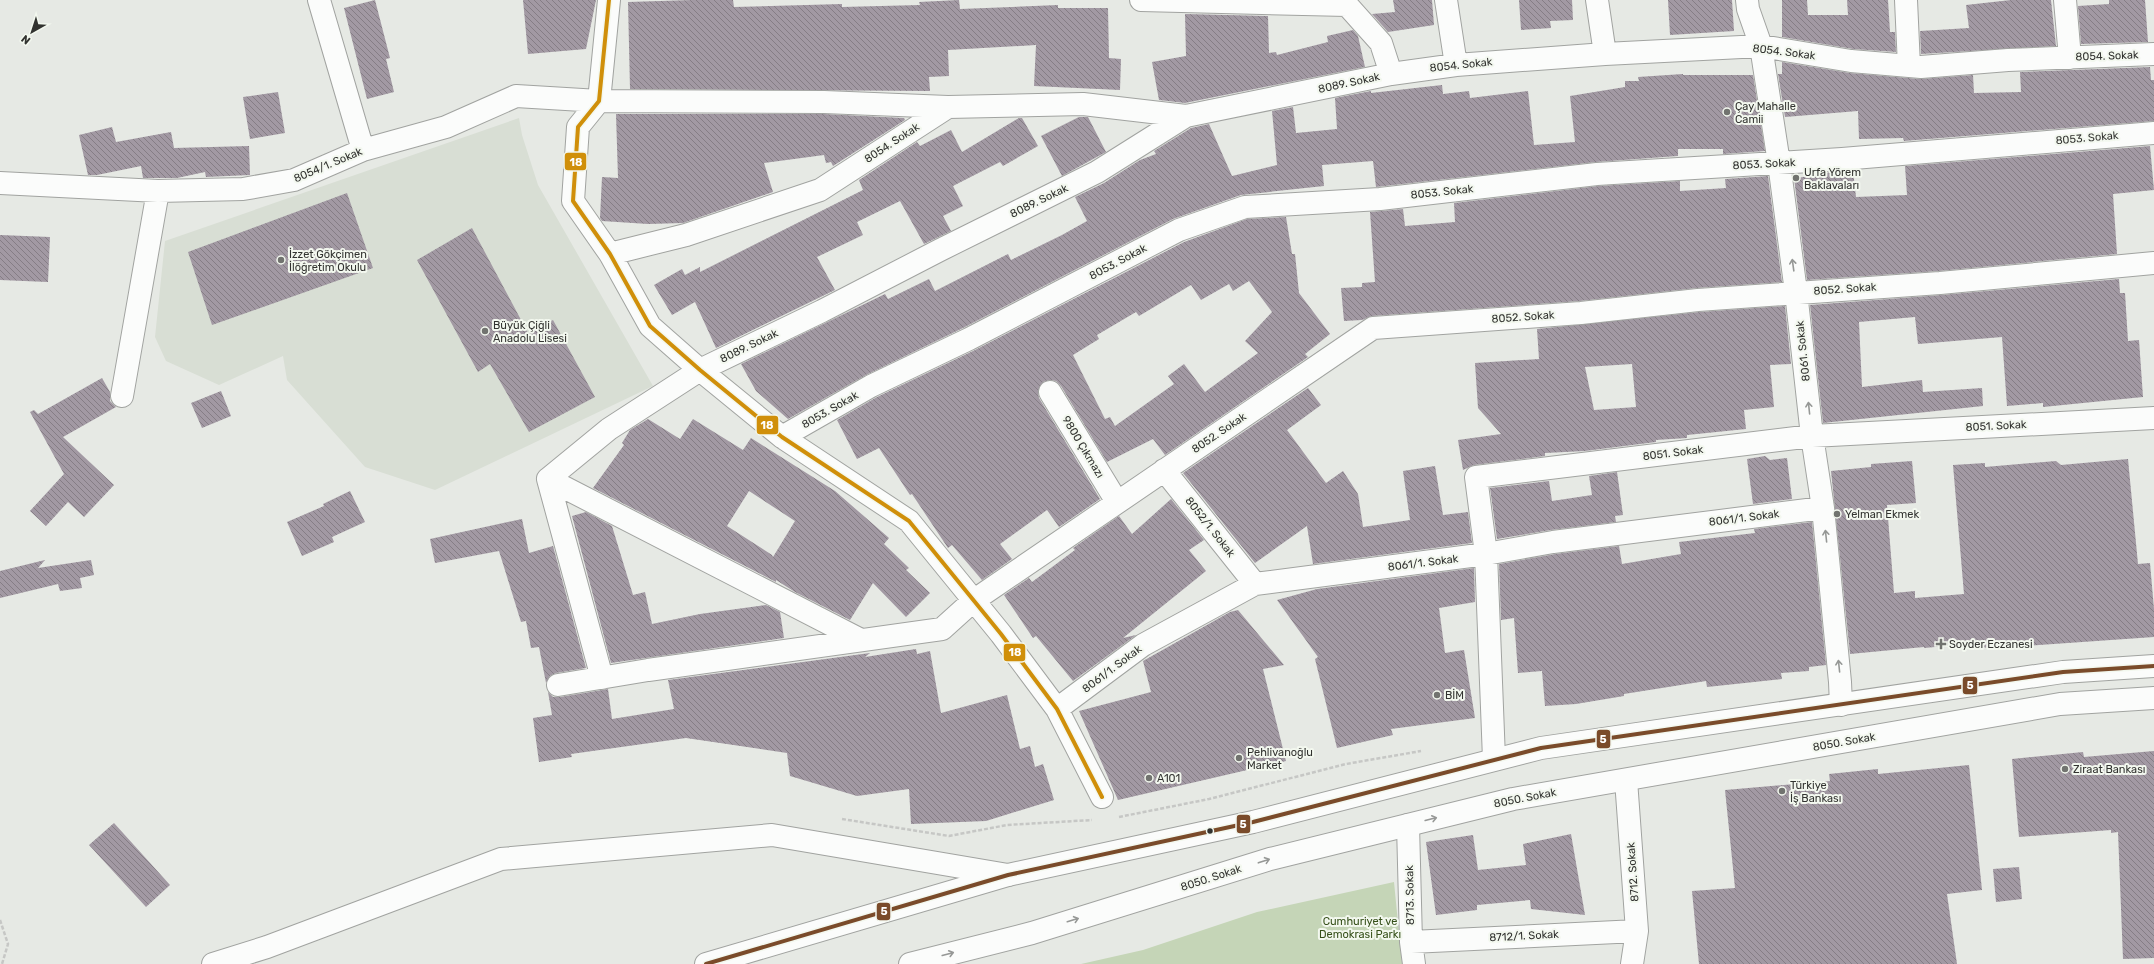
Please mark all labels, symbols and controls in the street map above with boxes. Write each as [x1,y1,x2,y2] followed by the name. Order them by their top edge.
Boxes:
[12,12,52,52] north arrow
[19,32,33,47] text: N
[1752,42,1816,62] street label: 8054. Sokak
[2075,48,2139,64] street label: 8054. Sokak
[1429,55,1493,75] street label: 8054. Sokak
[1317,70,1381,96] street label: 8089. Sokak
[1735,100,1796,126] place label: Çay Mahalle Camii
[1722,107,1732,117] marker: Çay Mahalle Camii
[862,120,922,166] street label: 8054. Sokak
[2055,129,2119,147] street label: 8053. Sokak
[292,145,365,185] street label: 8054/1. Sokak
[564,152,587,171] line badge: 18
[570,156,582,169] text: 18
[1732,156,1796,172] street label: 8053. Sokak
[1804,166,1861,192] place label: Urfa Yörem Baklavaları
[1791,173,1801,183] marker: Urfa Yörem Baklavaları
[1008,181,1070,221] street label: 8089. Sokak
[1410,182,1474,202] street label: 8053. Sokak
[1087,241,1149,283] street label: 8053. Sokak
[289,247,367,274] place label: İzzet Gökçimen İlöğretim Okulu
[276,255,286,265] marker: İzzet Gökçimen İlöğretim Okulu
[1789,258,1797,271] one-way arrow
[1813,280,1877,298] street label: 8052. Sokak
[1491,308,1555,326] street label: 8052. Sokak
[493,319,567,345] place label: Büyük Çiğli Anadolu Lisesi
[1793,320,1813,382] street label: 8061. Sokak
[480,326,490,336] marker: Büyük Çiğli Anadolu Lisesi
[718,326,780,366] street label: 8089. Sokak
[799,388,861,431] street label: 8053. Sokak
[1805,402,1813,415] one-way arrow
[1189,410,1249,456] street label: 8052. Sokak
[1059,414,1107,480] street label: 9800 Çıkmazı
[756,415,779,435] line badge: 18
[1965,418,2027,434] street label: 8051. Sokak
[761,419,773,432] text: 18
[1642,443,1704,463] street label: 8051. Sokak
[1182,494,1238,560] street label: 8052/1. Sokak
[1708,507,1780,529] street label: 8061/1. Sokak
[1845,508,1920,521] place label: Yelman Ekmek
[1832,509,1842,519] marker: Yelman Ekmek
[1822,530,1830,543] one-way arrow
[1387,552,1459,574] street label: 8061/1. Sokak
[1949,638,2033,651] place label: Soyder Eczanesi
[1936,639,1946,649] marker: Soyder Eczanesi
[1080,642,1145,696] street label: 8061/1. Sokak
[1003,643,1026,662] line badge: 18
[1009,646,1021,659] text: 18
[1835,660,1842,673] one-way arrow
[1962,676,1978,695] line badge: 5
[1966,679,1974,692] text: 5
[1445,688,1464,702] place label: BİM
[1432,690,1442,700] marker: BİM
[1596,729,1611,749] line badge: 5
[1812,730,1877,754] street label: 8050. Sokak
[1599,733,1607,746] text: 5
[1247,746,1313,772] place label: Pehlivanoğlu Market
[1234,753,1244,763] marker: Pehlivanoğlu Market
[2073,763,2145,776] place label: Ziraat Bankası
[2060,764,2070,774] marker: Ziraat Bankası
[1157,772,1180,785] place label: A101
[1144,773,1154,783] marker: A101
[1790,779,1841,805] place label: Türkiye İş Bankası
[1493,786,1558,810] street label: 8050. Sokak
[1777,786,1787,796] marker: Türkiye İş Bankası
[1236,814,1251,834] line badge: 5
[1424,815,1437,823] one-way arrow
[1239,818,1247,831] text: 5
[1205,826,1215,836] unlabelled marker
[1624,841,1642,902] street label: 8712. Sokak
[1258,856,1270,864] one-way arrow
[1179,862,1243,894] street label: 8050. Sokak
[1403,865,1417,925] street label: 8713. Sokak
[876,902,891,921] line badge: 5
[880,905,888,918] text: 5
[1319,915,1401,941] park label: Cumhuriyet ve Demokrasi Parkı
[1067,916,1080,923] one-way arrow
[1489,928,1559,944] street label: 8712/1. Sokak
[941,950,954,957] one-way arrow

